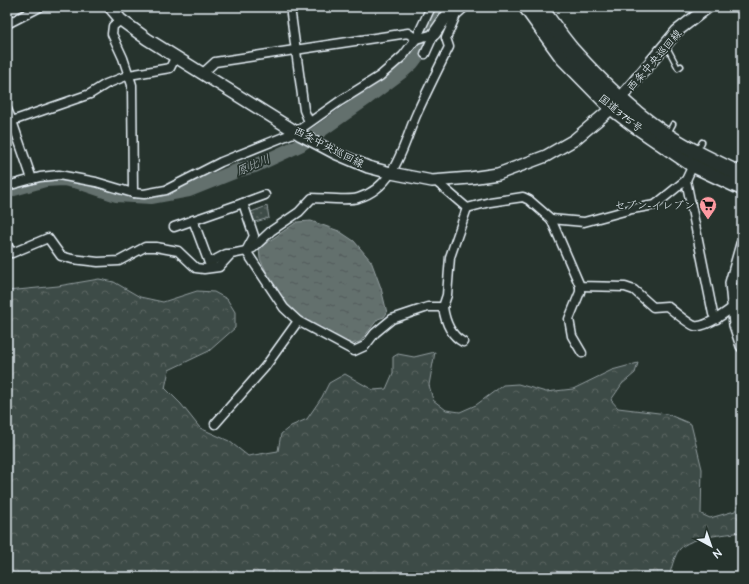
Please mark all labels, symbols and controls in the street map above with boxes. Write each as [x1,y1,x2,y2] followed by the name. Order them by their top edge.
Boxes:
[623,26,685,94] street label: 西条中央巡回線
[595,91,646,136] street label: 国道375号
[291,123,366,172] street label: 西条中央巡回線
[233,151,273,180] water label: 原比川
[698,195,718,220] supermarket icon: セブン-イレブン
[615,198,695,213] place label: セブン-イレブン
[691,526,731,566] north arrow
[710,545,725,561] text: N

